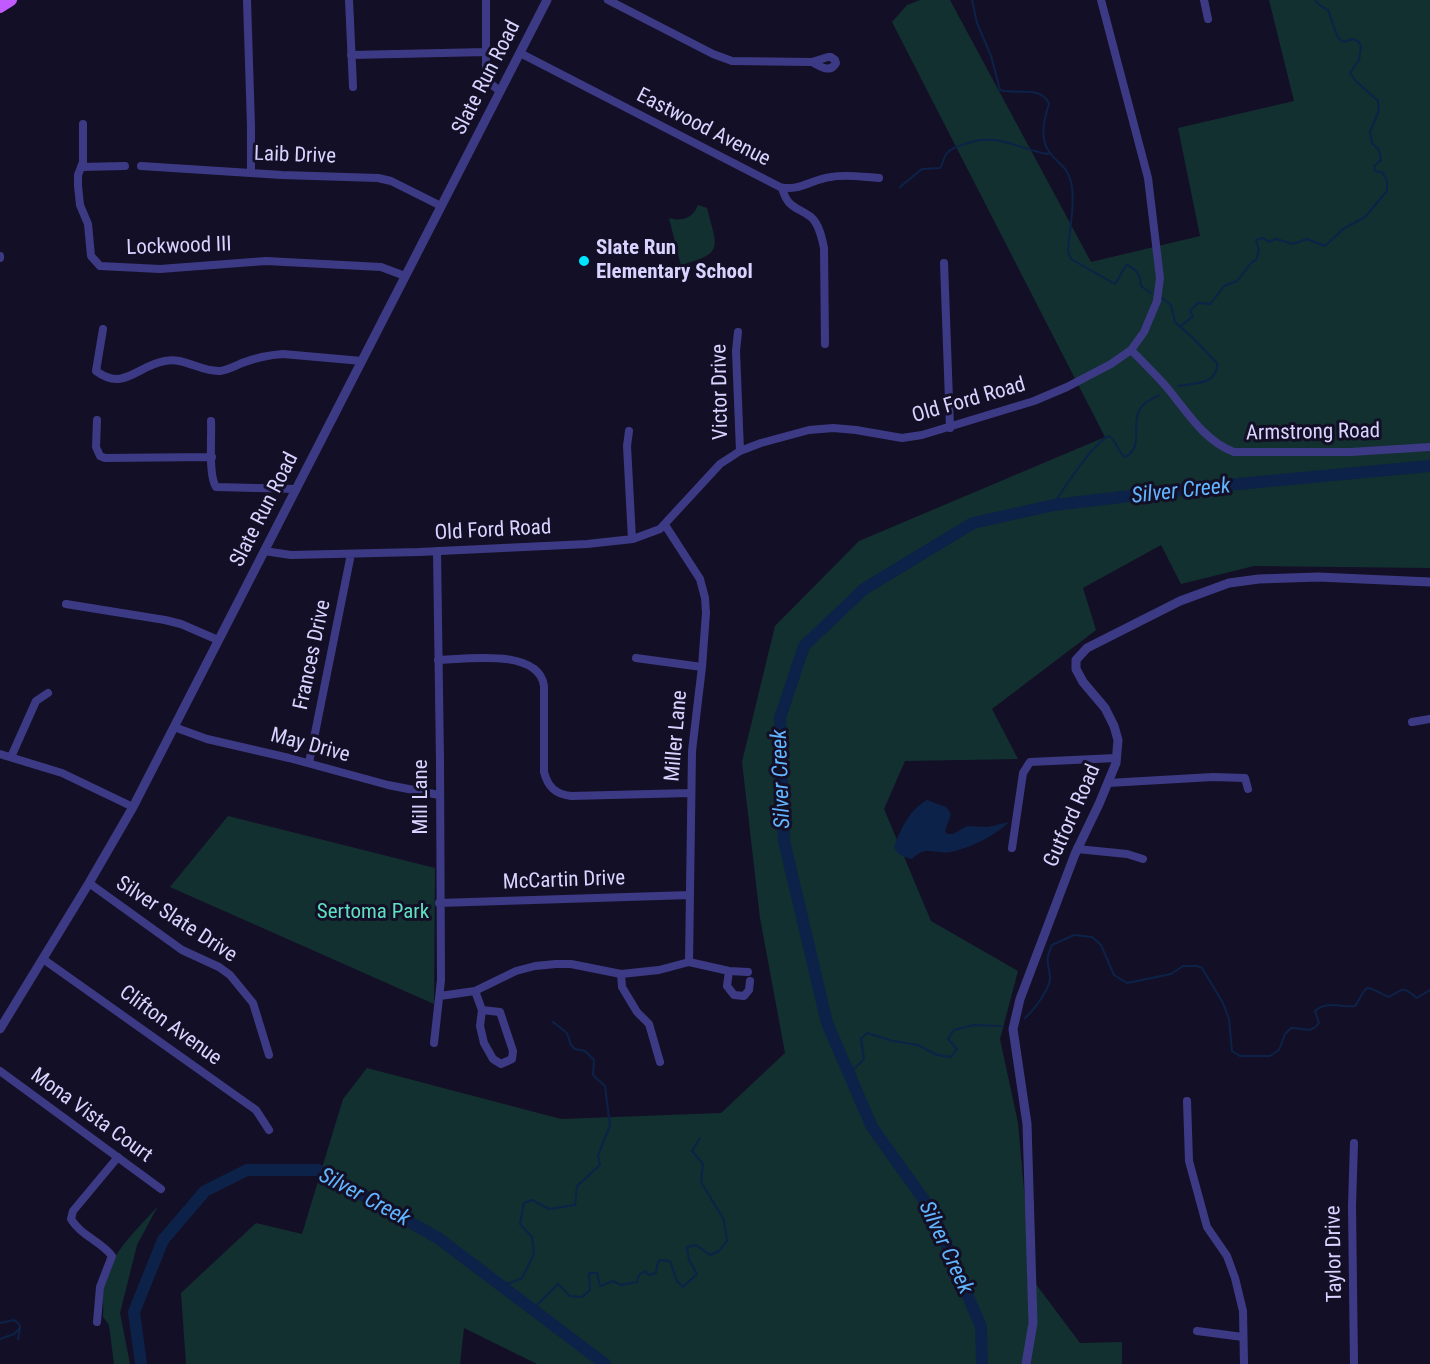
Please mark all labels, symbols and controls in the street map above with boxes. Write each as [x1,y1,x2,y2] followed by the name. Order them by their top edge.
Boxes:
[447,17,527,139] street label: Slate Run Road
[632,83,774,173] street label: Eastwood Avenue
[254,142,336,170] street label: Laib Drive
[126,233,232,261] street label: Lockwood III
[596,236,753,286] place label: Slate Run Elementary School
[577,254,591,268] marker: Slate Run Elementary School
[708,344,734,440] street label: Victor Drive
[909,373,1029,429] street label: Old Ford Road
[1246,419,1380,447] street label: Armstrong Road
[225,449,305,571] street label: Slate Run Road
[1130,474,1232,510] water label: Silver Creek
[434,515,552,547] street label: Old Ford Road
[289,598,337,712] street label: Frances Drive
[660,689,694,783] street label: Miller Lane
[268,723,352,769] street label: May Drive
[767,729,797,829] water label: Silver Creek
[409,759,435,835] street label: Mill Lane
[1039,761,1107,871] street label: Gutford Road
[502,866,626,896] street label: McCartin Drive
[111,872,241,968] street label: Silver Slate Drive
[317,900,429,926] park label: Sertoma Park
[114,980,226,1072] street label: Clifton Avenue
[25,1063,157,1169] street label: Mona Vista Court
[314,1163,414,1233] water label: Silver Creek
[912,1197,978,1299] water label: Silver Creek
[1322,1205,1348,1303] street label: Taylor Drive

